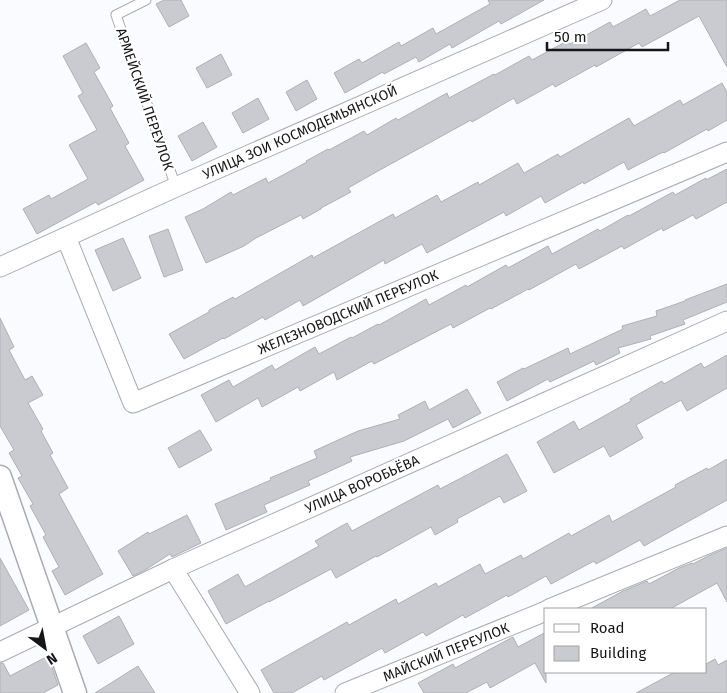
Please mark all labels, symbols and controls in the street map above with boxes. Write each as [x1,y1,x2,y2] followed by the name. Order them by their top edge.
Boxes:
[547,20,668,52] scale bar
[112,26,177,173] street label: АРМЕЙСКИЙ ПЕРЕУЛОК
[554,28,587,46] text: 50 m
[200,82,400,183] street label: УЛИЦА ЗОИ КОСМОДЕМЬЯНСКОЙ
[255,266,442,358] street label: ЖЕЛЕЗНОВОДСКИЙ ПЕРЕУЛОК
[302,452,422,517] street label: УЛИЦА ВОРОБЬЁВА
[544,608,707,673] legend
[381,619,512,686] street label: МАЙСКИЙ ПЕРЕУЛОК
[590,619,625,637] text: Road
[20,623,70,673] north arrow
[590,644,646,662] text: Building
[43,649,60,668] text: N

